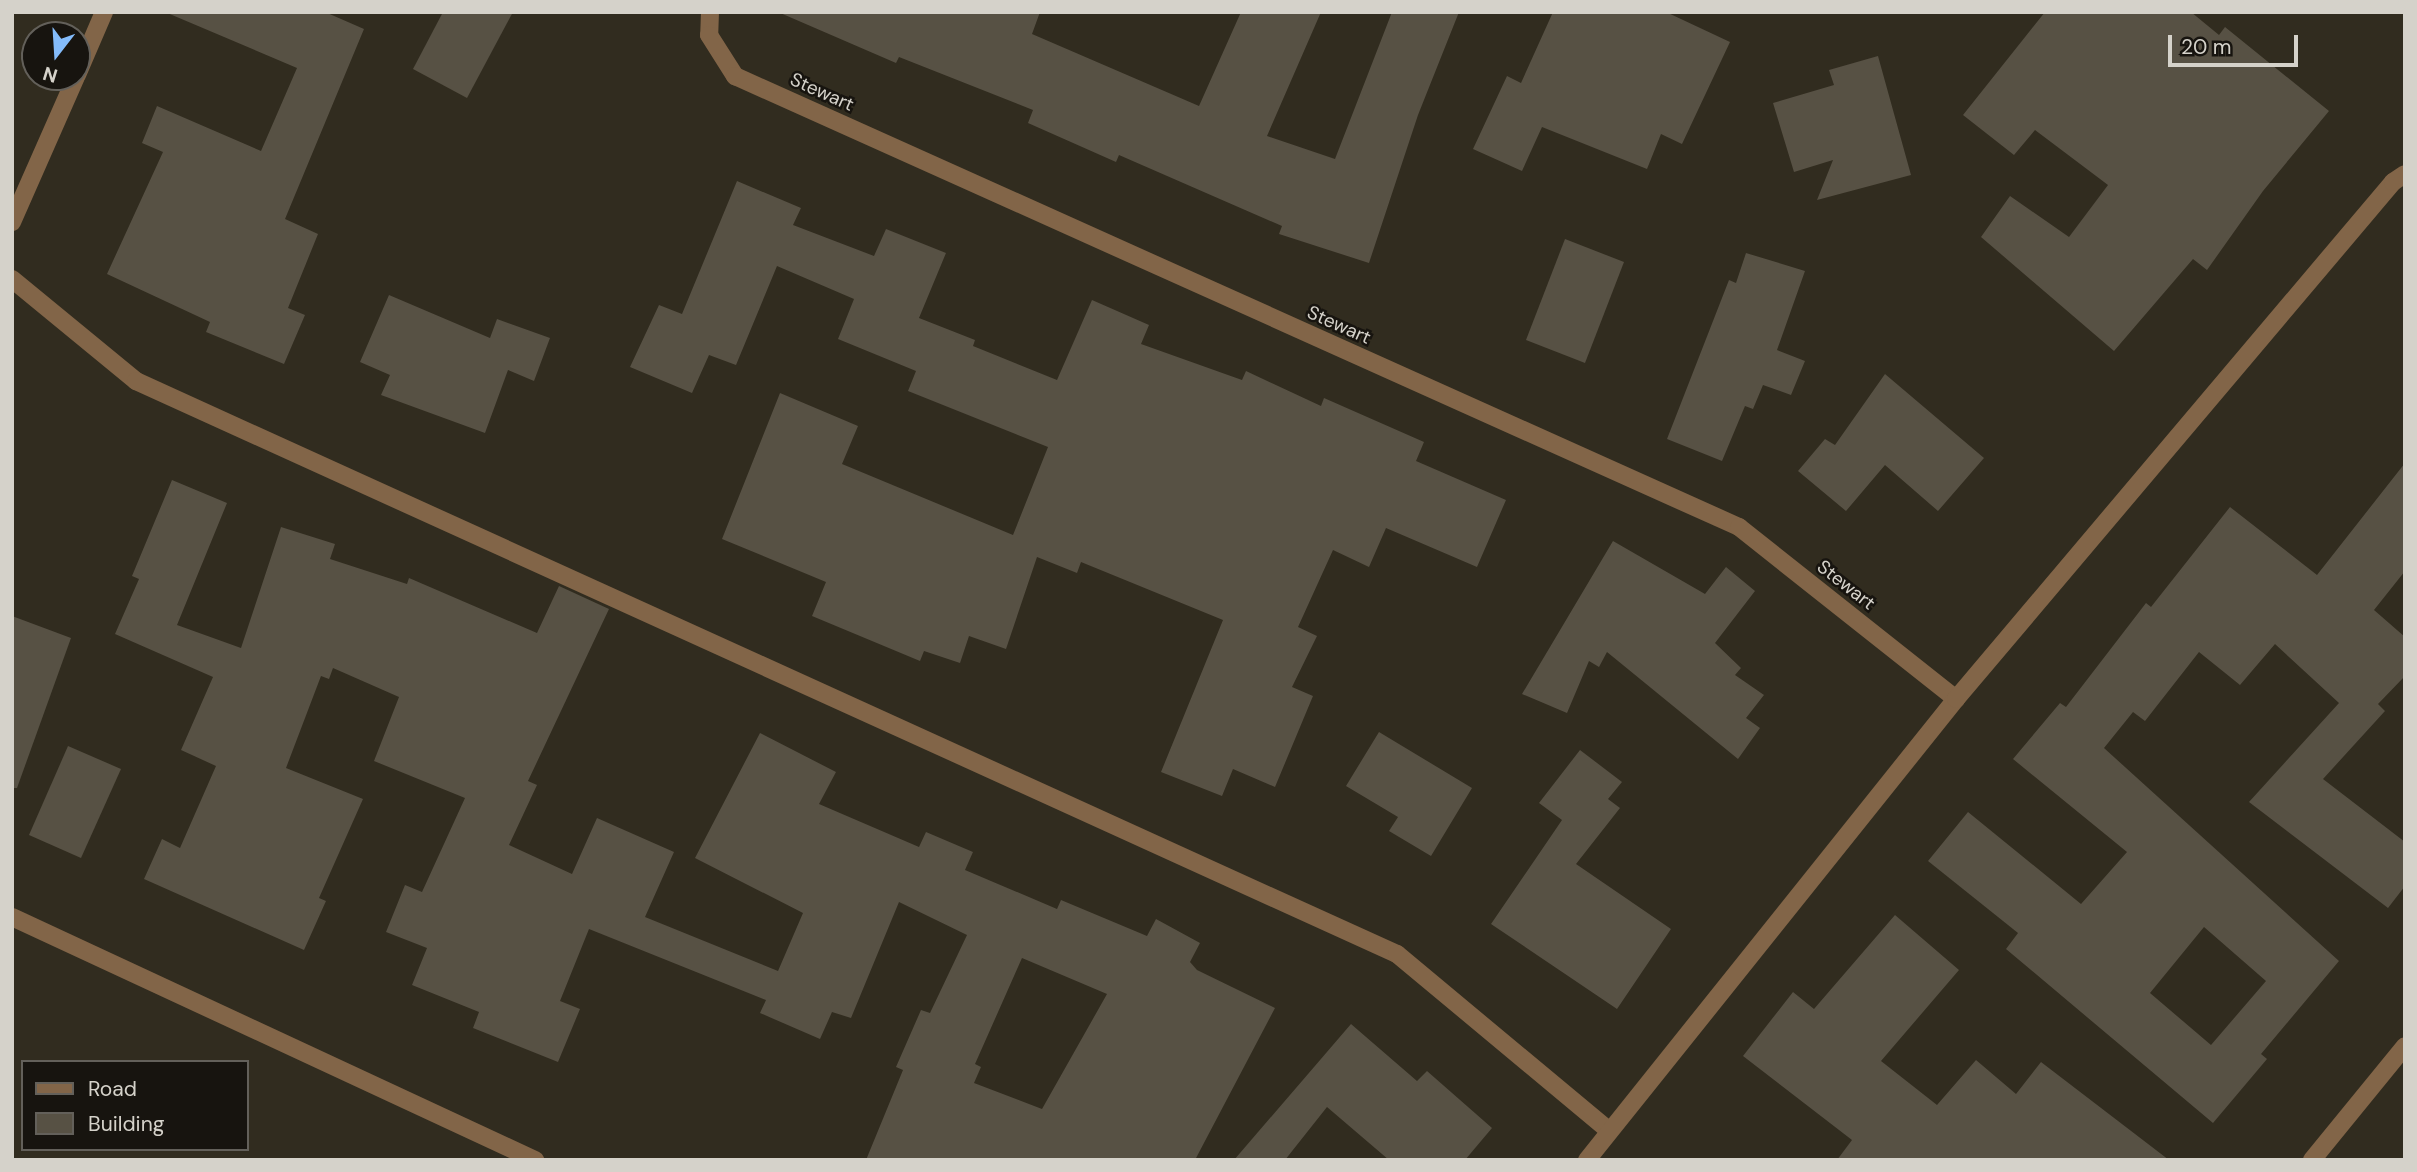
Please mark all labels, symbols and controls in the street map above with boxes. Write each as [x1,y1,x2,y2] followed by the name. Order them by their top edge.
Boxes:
[21,21,91,91] north arrow
[2172,21,2302,65] scale bar
[2181,33,2232,61] text: 20 m
[40,61,61,89] text: N
[786,68,858,116] street label: Stewart
[1303,301,1375,349] street label: Stewart
[1812,555,1880,615] street label: Stewart
[21,1060,248,1151] legend
[88,1075,137,1103] text: Road
[88,1110,164,1138] text: Building

